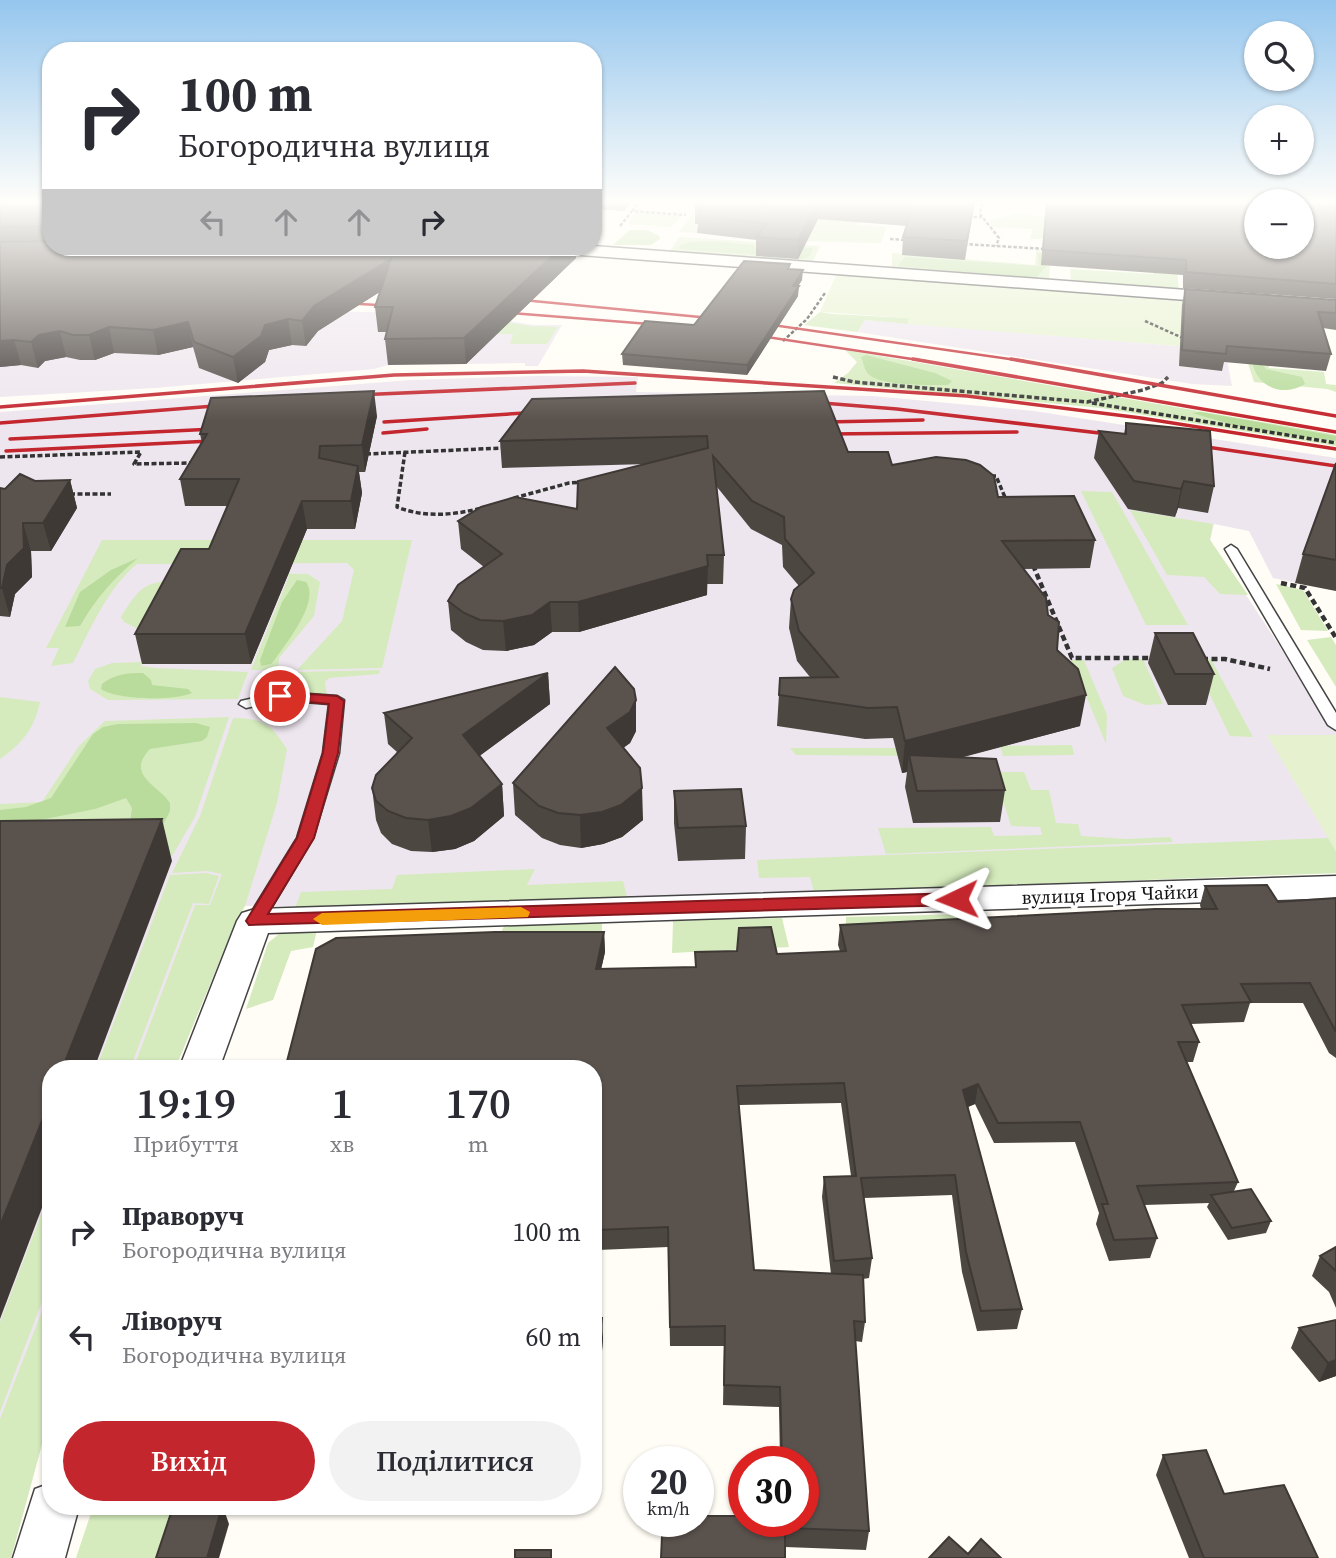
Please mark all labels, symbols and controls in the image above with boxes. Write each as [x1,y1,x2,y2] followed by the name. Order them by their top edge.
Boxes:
[1244,21,1314,259] map controls
[1244,21,1314,91] button: search
[178,60,313,127] text: 100 m
[63,70,154,161] icon: right
[1244,105,1314,175] button: +
[178,124,490,168] text: Богородична вулиця
[1244,189,1314,259] button: −
[194,203,232,241] icon: left
[267,203,305,241] icon: ahead
[340,203,378,241] icon: ahead
[413,203,451,241] icon: right
[250,666,310,726] pin
[261,677,299,715] icon: arrive
[920,862,994,936] position arrow
[1021,878,1199,910] street label: вулиця Ігоря Чайки
[136,1074,236,1132] text: 19:19
[331,1074,353,1132] text: 1
[445,1074,511,1132] text: 170
[133,1128,239,1160] text: Прибуття
[330,1128,354,1160] text: хв
[468,1128,488,1160] text: m
[122,1198,244,1234] text: Праворуч
[63,1213,101,1251] icon: right
[513,1214,581,1250] text: 100 m
[122,1234,346,1266] text: Богородична вулиця
[122,1303,222,1339] text: Ліворуч
[63,1318,101,1356] icon: left
[526,1319,581,1355] text: 60 m
[122,1339,346,1371] text: Богородична вулиця
[63,1421,315,1501] button: Вихід
[329,1421,581,1501] button: Поділитися
[728,1446,819,1537] speed limit sign: 30
[650,1458,687,1506] text: 20
[647,1496,690,1521] text: km/h

